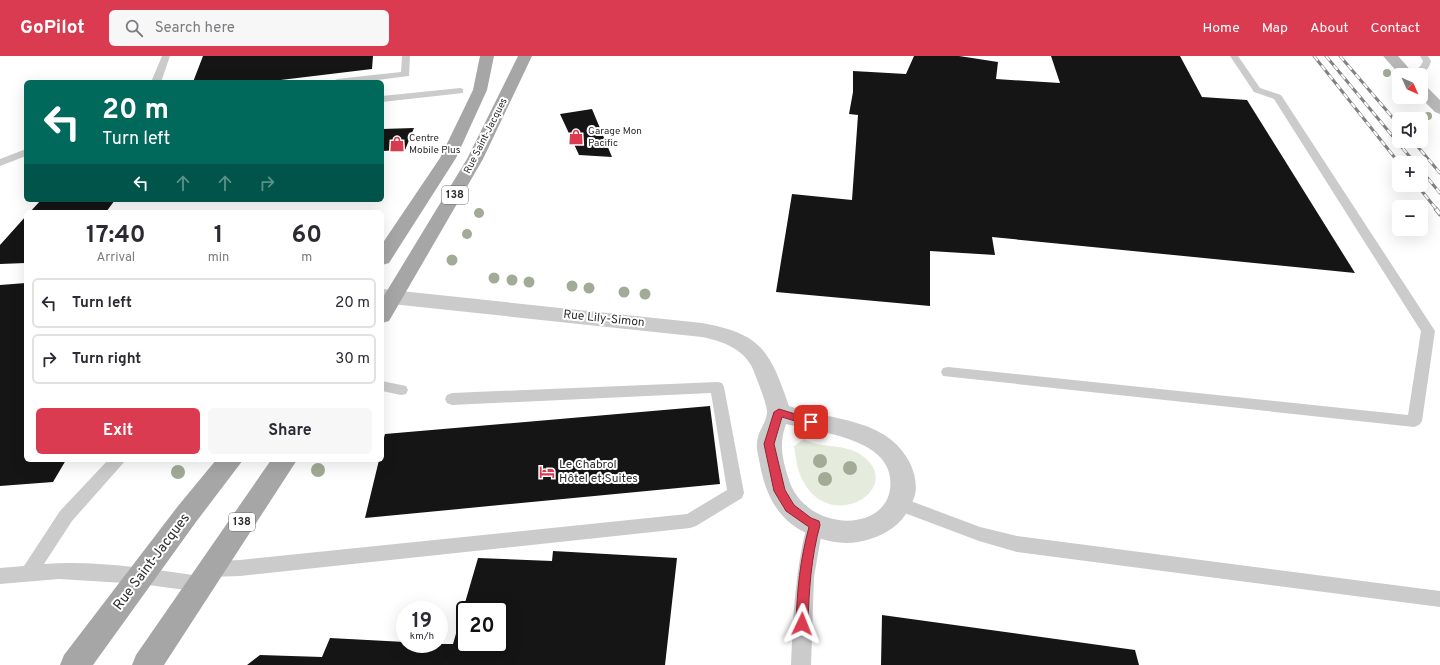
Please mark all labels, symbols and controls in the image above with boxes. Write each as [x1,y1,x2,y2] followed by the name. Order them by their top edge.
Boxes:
[109,10,389,46] search box
[20,16,85,40] text: GoPilot
[123,17,145,39] icon: search
[155,19,235,38] text: Search here
[1203,20,1240,37] text: Home
[1262,20,1288,37] text: Map
[1310,20,1349,37] text: About
[1371,20,1420,37] text: Contact
[1392,68,1428,104] north arrow
[1392,68,1428,236] map controls
[102,93,169,129] text: 20 m
[36,96,88,148] icon: left
[461,96,511,176] street label: Rue Saint-Jacques
[1392,112,1428,148] button: sound
[588,125,642,150] place label: Garage Mon Pacific
[102,128,170,151] text: Turn left
[567,128,585,146] shop icon: Garage Mon Pacific
[409,132,461,157] place label: Centre Mobile Plus
[388,135,406,153] shop icon: Centre Mobile Plus
[1392,156,1428,192] button: +
[130,172,152,194] icon: left
[172,172,194,194] icon: ahead
[214,172,236,194] icon: ahead
[256,172,278,194] icon: right
[442,186,468,204] road number: 138
[1392,200,1428,236] button: −
[86,221,146,251] text: 17:40
[214,221,223,251] text: 1
[291,221,322,251] text: 60
[96,250,135,266] text: Arrival
[208,250,229,266] text: min
[301,250,312,266] text: m
[38,292,60,314] icon: left
[72,294,132,313] text: Turn left
[335,294,370,313] text: 20 m
[563,307,645,331] street label: Rue Lily-Simon
[38,348,60,370] icon: right
[72,350,141,369] text: Turn right
[335,350,370,369] text: 30 m
[794,405,828,439] pin
[36,408,200,454] button: Exit
[208,408,372,454] button: Share
[800,411,822,433] icon: arrive
[559,457,638,487] place label: Le Chabrol Hôtel et Suites
[538,463,556,481] hotel icon: Le Chabrol Hôtel et Suites
[110,510,194,614] street label: Rue Saint-Jacques
[229,513,255,531] road number: 138
[456,601,508,653] speed limit sign: 20
[781,603,823,645] position arrow
[412,609,432,635] text: 19
[410,630,434,643] text: km/h

